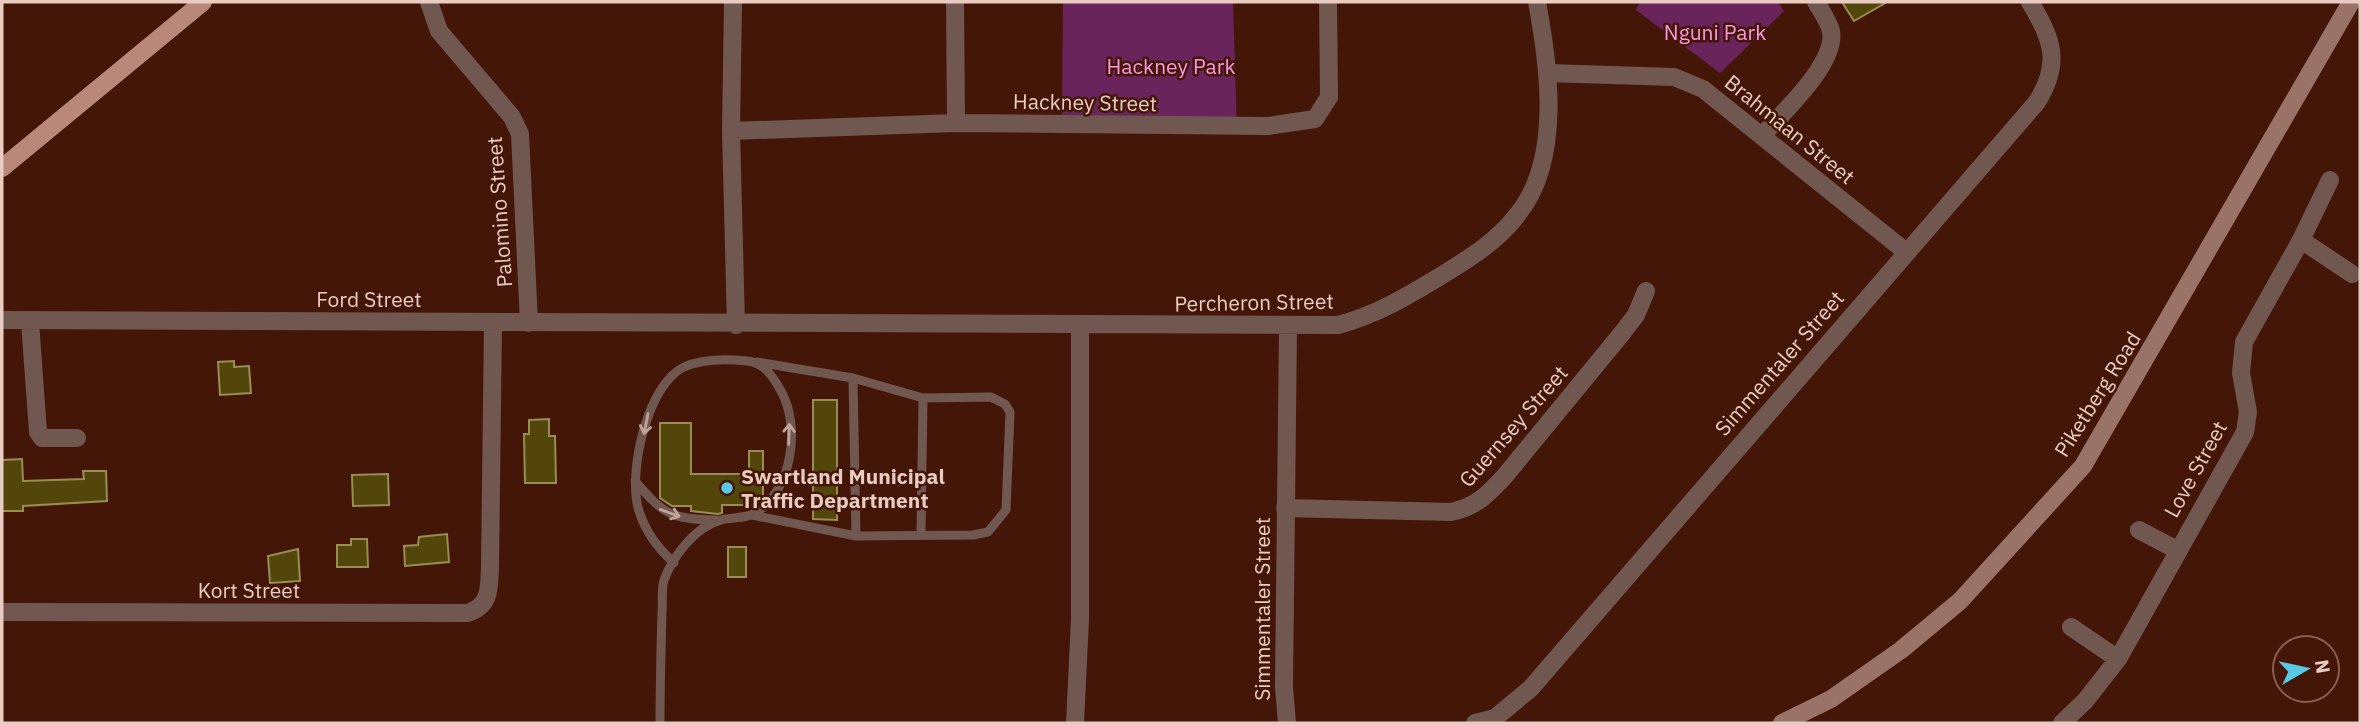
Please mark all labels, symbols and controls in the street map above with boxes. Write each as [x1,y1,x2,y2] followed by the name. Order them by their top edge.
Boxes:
[1664,18,1766,46] park label: Nguni Park
[1107,52,1235,80] park label: Hackney Park
[1719,68,1861,190] street label: Brahmaan Street
[1013,87,1157,117] street label: Hackney Street
[480,136,518,288] street label: Palomino Street
[316,285,422,313] street label: Ford Street
[1708,285,1850,441] street label: Simmentaler Street
[1174,287,1334,317] street label: Percheron Street
[2047,326,2147,462] street label: Piketberg Road
[1452,359,1574,493] street label: Guernsey Street
[639,412,652,435] one-way arrow
[2157,416,2233,522] street label: Love Street
[783,423,796,446] one-way arrow
[741,462,945,514] place label: Swartland Municipal Traffic Department
[719,480,735,496] marker: Swartland Municipal Traffic Department
[659,508,681,521] one-way arrow
[1248,517,1276,701] street label: Simmentaler Street
[198,576,300,604] street label: Kort Street
[2271,634,2341,704] north arrow
[2310,658,2336,675] text: N

